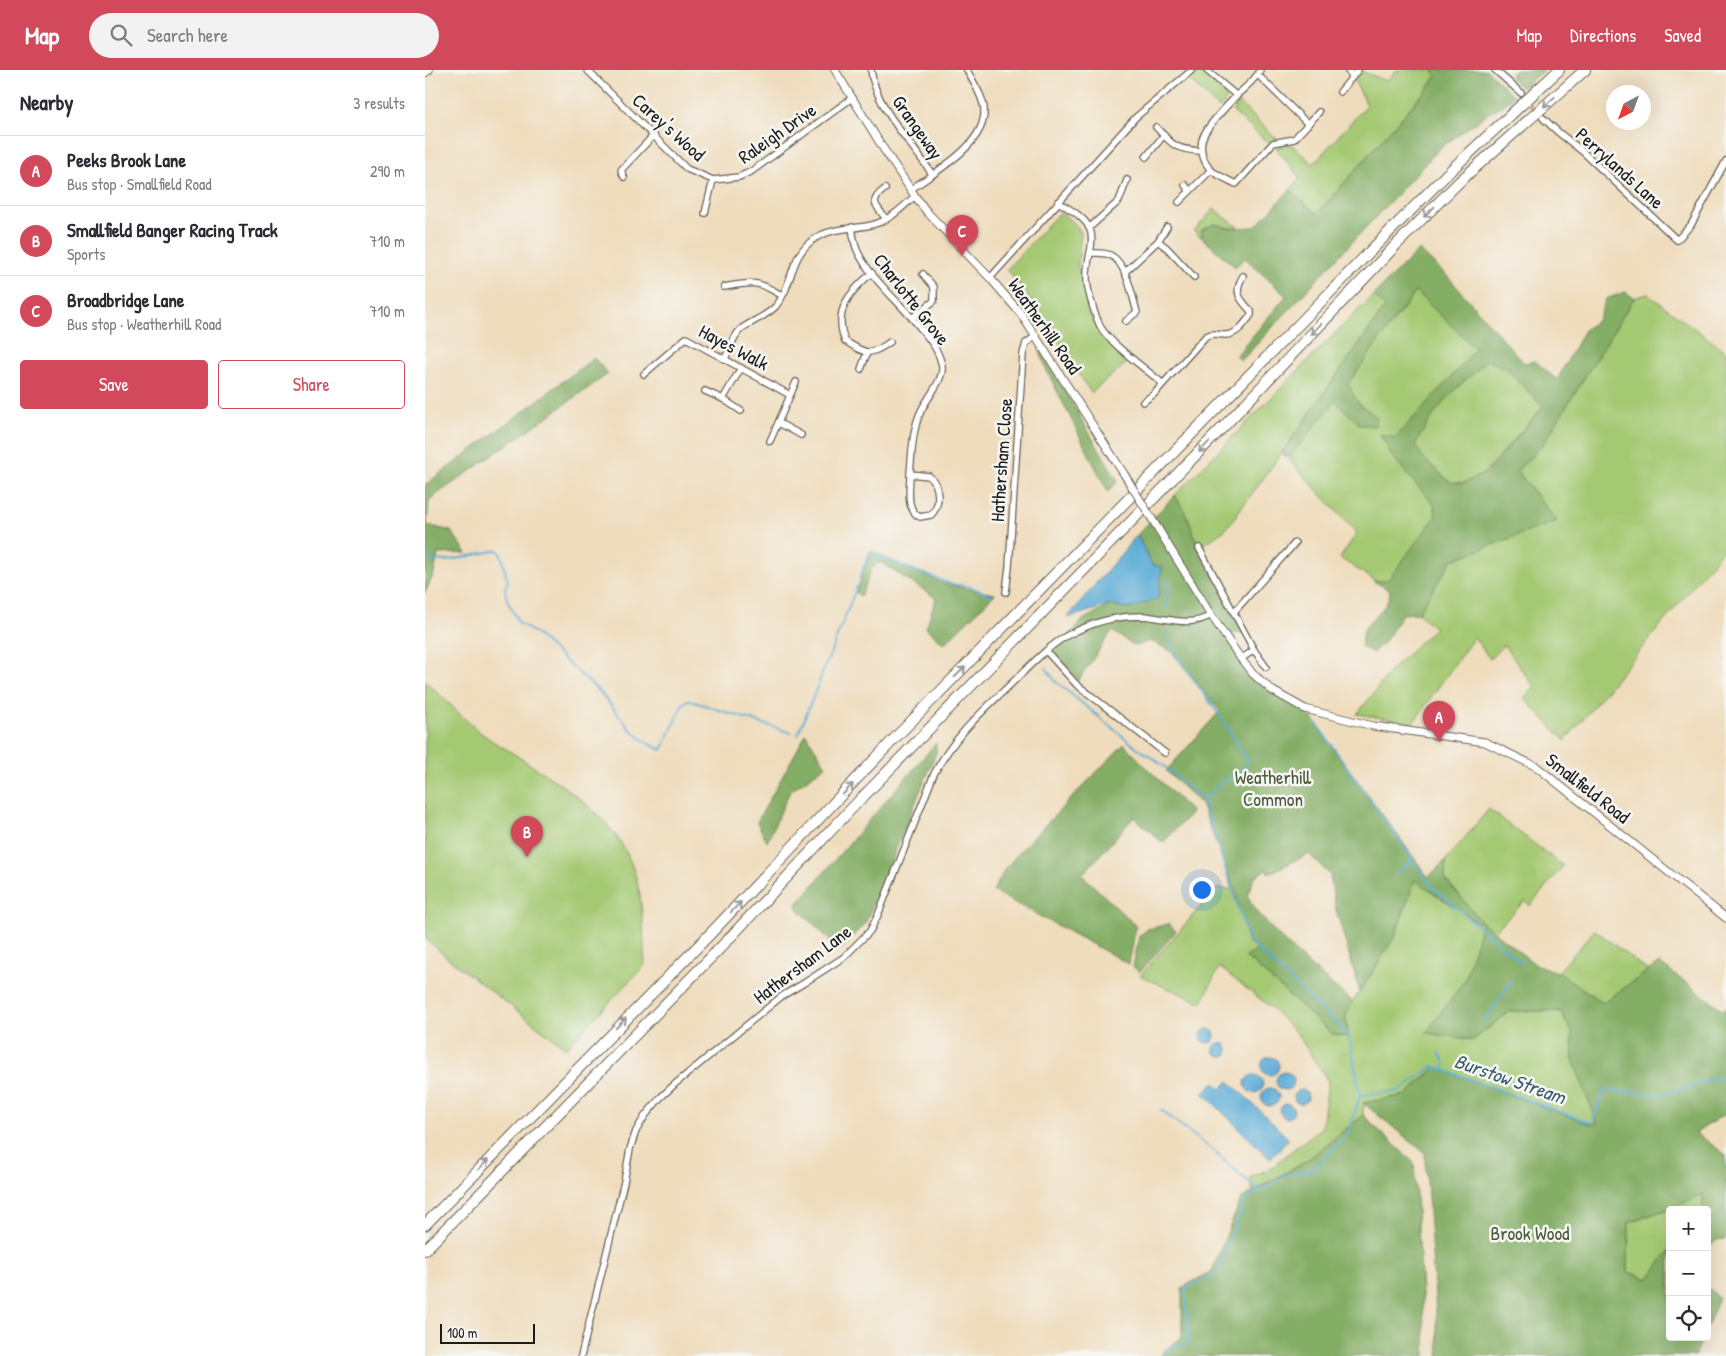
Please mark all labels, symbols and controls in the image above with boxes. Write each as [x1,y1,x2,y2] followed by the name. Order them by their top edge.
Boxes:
[89,13,439,58] search box
[25,19,59,51] text: Map
[107,21,135,49] icon: search
[147,22,228,48] text: Search here
[1517,23,1542,48] text: Map
[1570,23,1636,48] text: Directions
[1664,23,1701,48] text: Saved
[1606,85,1651,130] north arrow
[627,87,712,167] street label: Carey's Wood
[20,88,73,117] text: Nearby
[886,90,950,164] street label: Grangeway
[353,92,405,114] text: 3 results
[733,96,821,169] street label: Raleigh Drive
[1542,97,1555,108] one-way arrow
[1570,121,1670,215] street label: Perrylands Lane
[67,147,186,173] text: Peeks Brook Lane
[32,160,40,182] text: A
[370,160,405,182] text: 290 m
[67,173,211,195] text: Bus stop · Smallfield Road
[1423,206,1435,218] one-way arrow
[946,215,978,256] pin: C
[67,217,278,243] text: Smallfield Banger Racing Track
[32,230,40,252] text: B
[370,230,405,252] text: 710 m
[67,243,105,265] text: Sports
[868,248,956,351] street label: Charlotte Grove
[1002,273,1088,380] street label: Weatherhill Road
[67,287,184,313] text: Broadbridge Lane
[32,300,40,322] text: C
[370,300,405,322] text: 710 m
[67,313,221,335] text: Bus stop · Weatherhill Road
[694,318,774,376] street label: Hayes Walk
[1311,323,1323,335] one-way arrow
[20,360,208,409] button: Save
[218,360,405,409] button: Share
[984,397,1018,523] street label: Hathersham Close
[1198,440,1210,453] one-way arrow
[954,666,966,678] one-way arrow
[1423,701,1455,742] pin: A
[1540,747,1636,830] street label: Smallfield Road
[1235,764,1312,812] park label: Weatherhill Common
[842,783,854,796] one-way arrow
[511,816,543,857] pin: B
[1189,877,1215,903] your location
[730,901,742,914] one-way arrow
[748,918,857,1009] street label: Hathersham Lane
[615,1017,628,1029] one-way arrow
[1451,1047,1570,1111] water label: Burstow Stream
[477,1159,489,1171] one-way arrow
[1666,1206,1711,1341] map controls
[1666,1206,1711,1251] button: +
[1491,1220,1570,1246] park label: Brook Wood
[1666,1251,1711,1296] button: −
[1666,1296,1711,1341] button: locate
[440,1321,535,1344] scale bar
[447,1323,477,1342] text: 100 m

